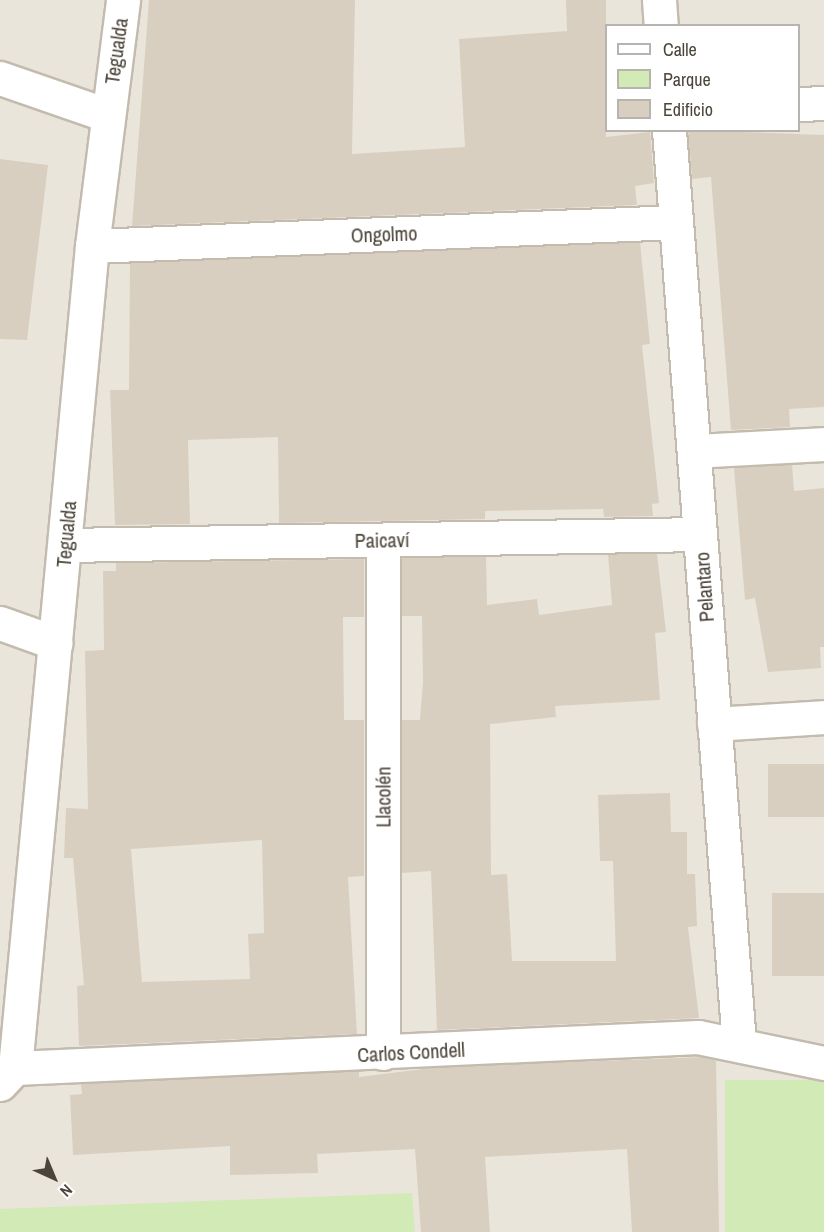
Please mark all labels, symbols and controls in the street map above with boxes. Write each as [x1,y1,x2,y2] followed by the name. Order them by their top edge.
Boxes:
[99,16,133,86] street label: Tegualda
[605,24,800,132] legend
[663,37,697,62] text: Calle
[663,67,711,92] text: Parque
[663,97,713,122] text: Edificio
[350,221,418,247] street label: Ongolmo
[51,500,81,568] street label: Tegualda
[354,528,410,552] street label: Paicaví
[690,551,718,623] street label: Pelantaro
[371,766,395,828] street label: Llacolén
[357,1037,465,1067] street label: Carlos Condell
[24,1148,84,1208] north arrow
[55,1180,78,1202] text: N

